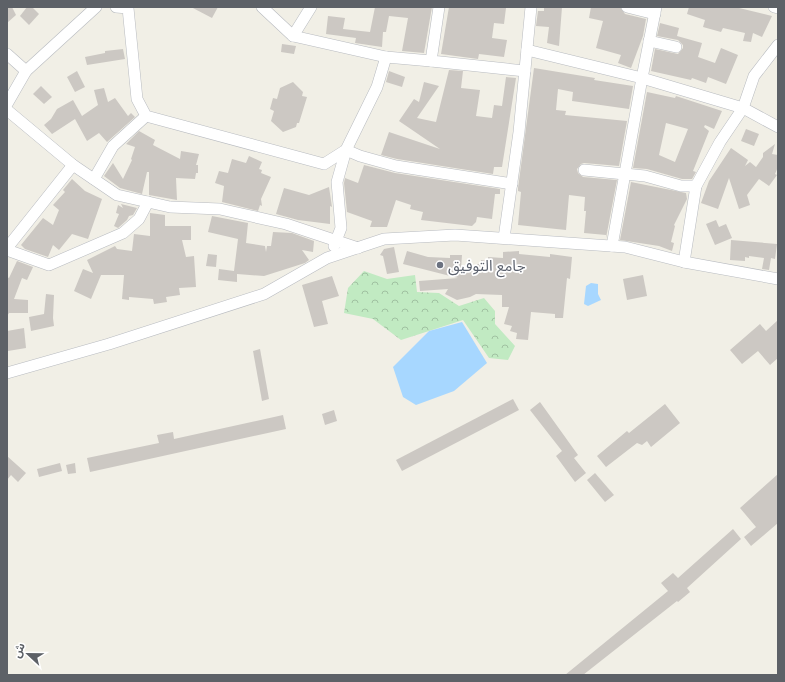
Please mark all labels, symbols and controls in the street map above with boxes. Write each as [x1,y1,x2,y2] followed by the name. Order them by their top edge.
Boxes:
[448,256,526,278] place label: جامع التوفيق
[435,260,445,270] marker: جامع التوفيق
[8,634,48,674] north arrow
[9,641,28,660] text: ش

